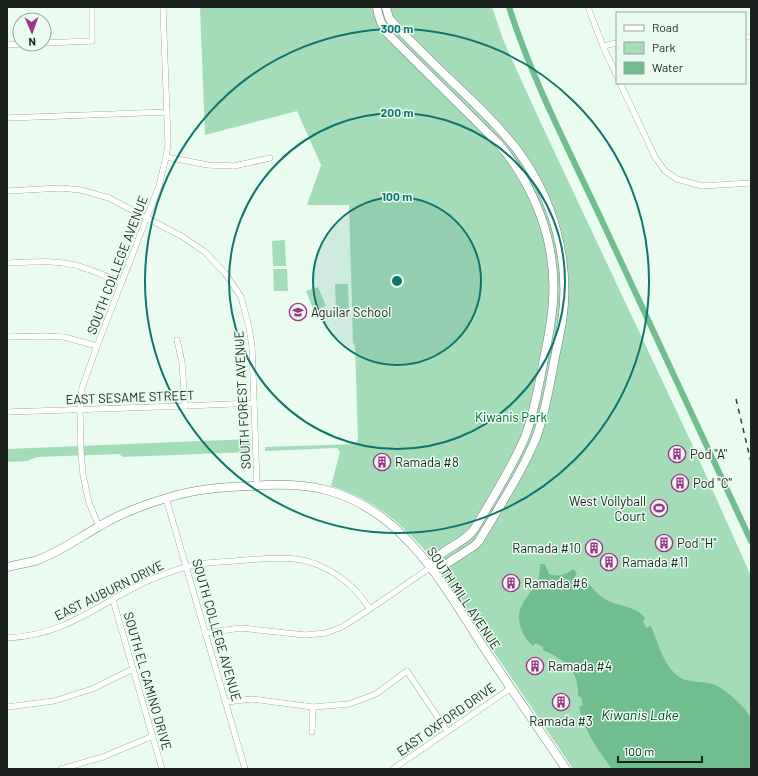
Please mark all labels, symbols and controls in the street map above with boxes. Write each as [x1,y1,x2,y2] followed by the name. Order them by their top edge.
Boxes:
[12,12,52,52] north arrow
[616,12,746,84] legend
[652,20,679,34] text: Road
[381,21,413,35] text: 300 m
[28,36,36,49] text: N
[652,40,676,54] text: Park
[652,60,684,74] text: Water
[381,105,413,119] text: 200 m
[382,189,412,203] text: 100 m
[83,193,151,337] street label: SOUTH COLLEGE AVENUE
[390,274,404,288] centre of rings
[288,302,308,322] school or university icon: Aguilar School
[311,304,391,320] place label: Aguilar School
[230,330,254,470] street label: SOUTH FOREST AVENUE
[65,387,195,407] street label: EAST SESAME STREET
[475,409,547,425] park label: Kiwanis Park
[667,444,687,464] building icon: Pod "A"
[690,446,728,462] place label: Pod "A"
[372,452,392,472] building icon: Ramada #8
[395,454,459,470] place label: Ramada #8
[670,473,690,493] building icon: Pod "C"
[693,475,733,491] place label: Pod "C"
[569,493,646,524] place label: West Vollyball Court
[649,498,669,518] sports icon: West Vollyball Court
[654,533,674,553] building icon: Pod "H"
[677,535,717,551] place label: Pod "H"
[584,538,604,558] building icon: Ramada #10
[512,540,581,556] place label: Ramada #10
[424,544,504,652] street label: SOUTH MILL AVENUE
[599,552,619,572] building icon: Ramada #11
[622,554,688,570] place label: Ramada #11
[52,557,166,623] street label: EAST AUBURN DRIVE
[189,557,245,703] street label: SOUTH COLLEGE AVENUE
[501,573,521,593] building icon: Ramada #6
[524,575,588,591] place label: Ramada #6
[121,610,175,752] street label: SOUTH EL CAMINO DRIVE
[525,656,545,676] building icon: Ramada #4
[548,658,612,674] place label: Ramada #4
[394,679,499,759] street label: EAST OXFORD DRIVE
[551,692,571,712] building icon: Ramada #3
[601,706,679,723] water label: Kiwanis Lake
[529,713,593,729] place label: Ramada #3
[618,738,702,764] scale bar
[624,744,654,758] text: 100 m

